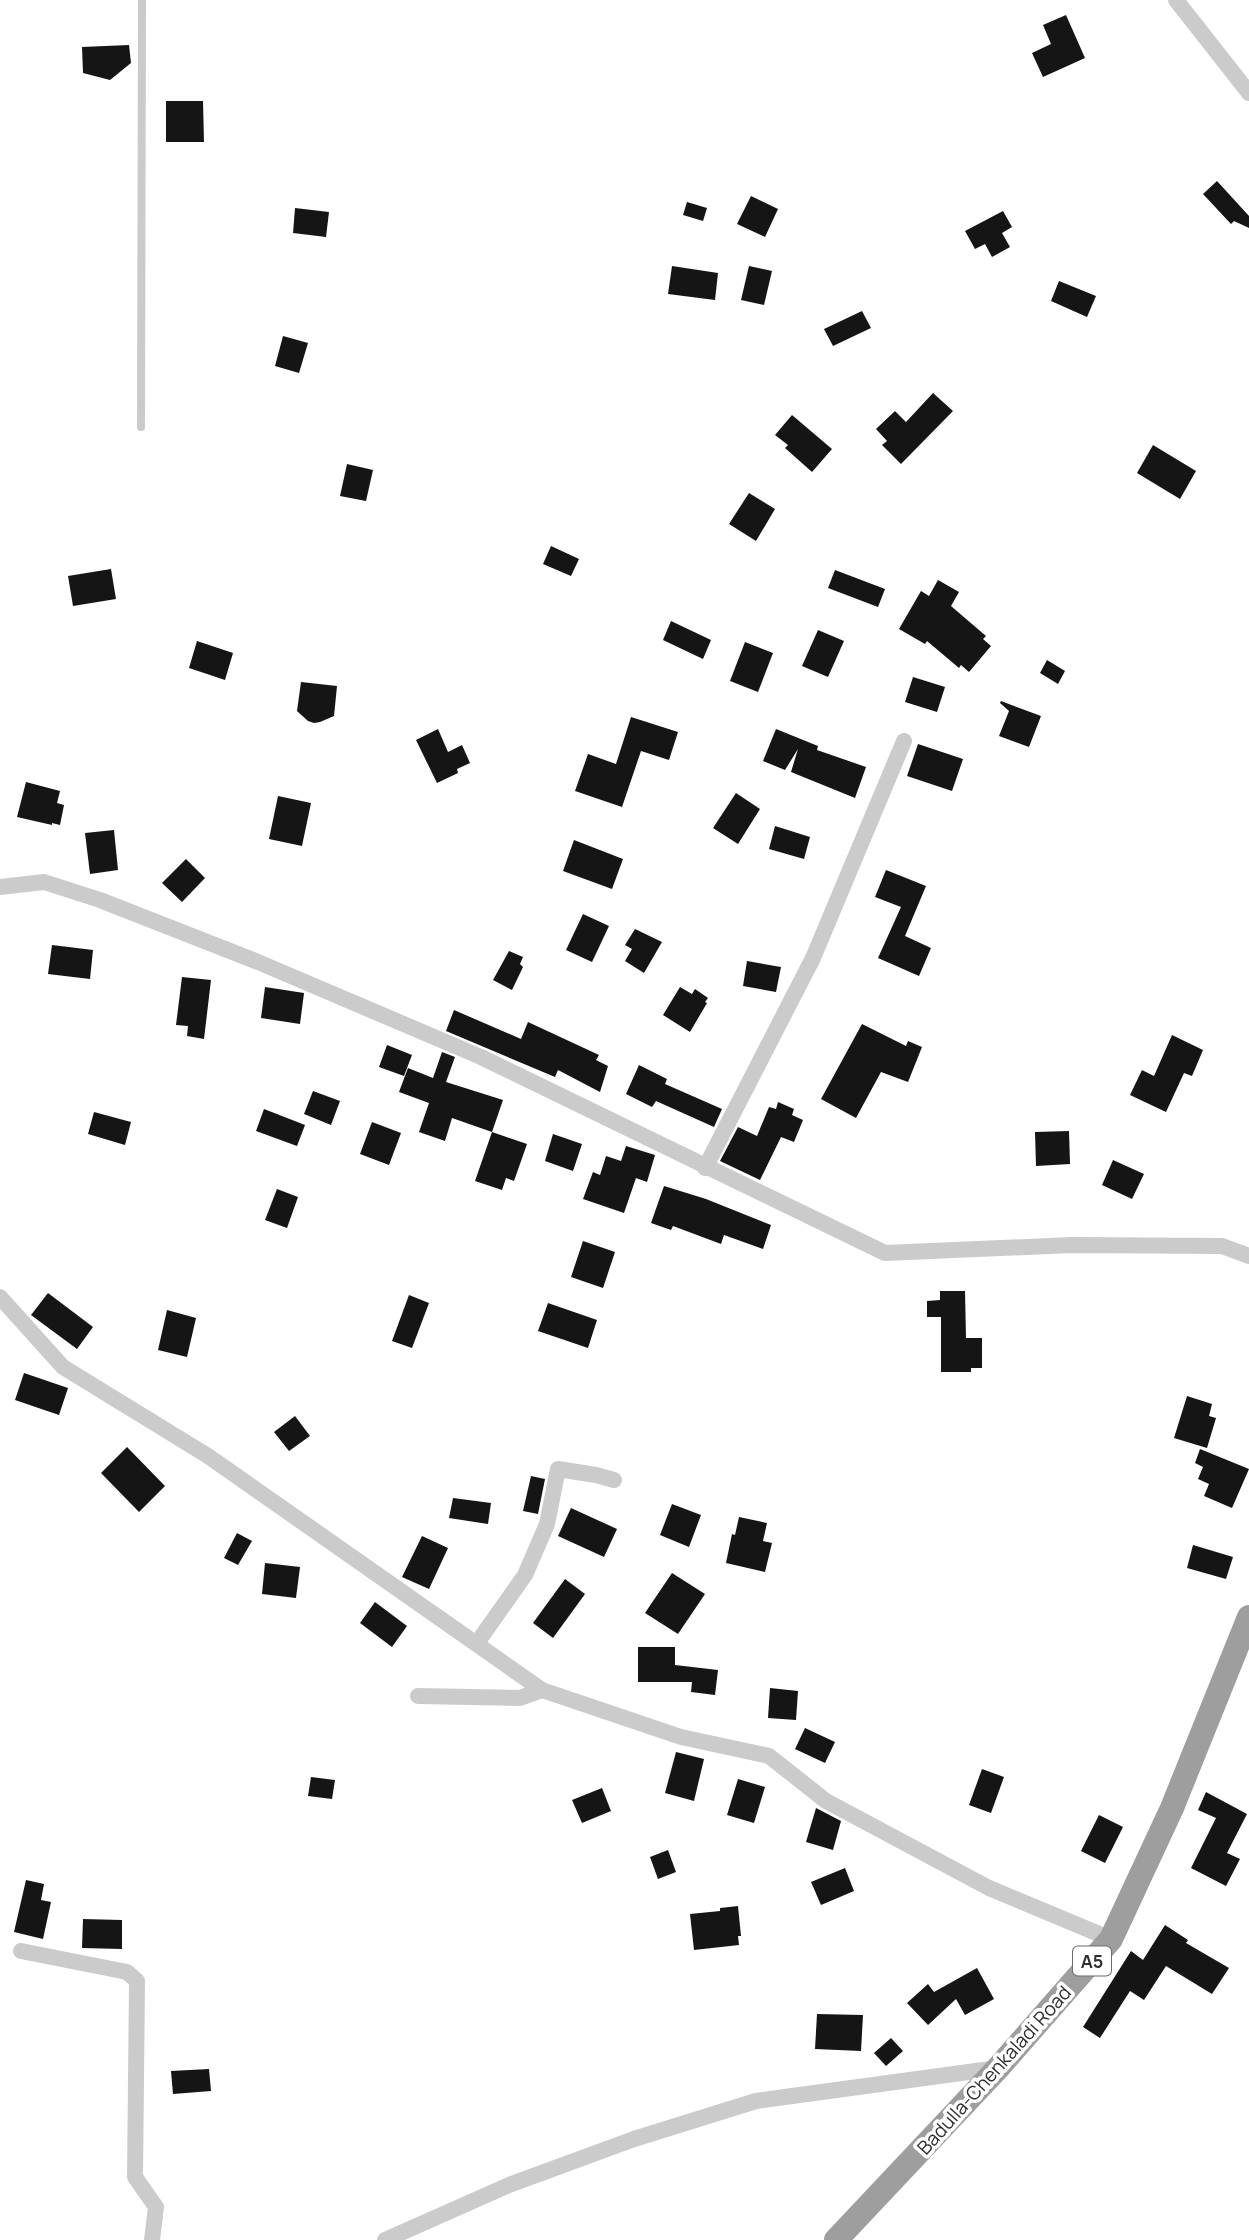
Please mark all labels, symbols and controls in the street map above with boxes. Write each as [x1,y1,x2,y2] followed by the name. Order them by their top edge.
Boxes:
[1073,1947,1111,1976] road number: A5
[911,1980,1077,2160] street label: Badulla-Chenkaladi Road

